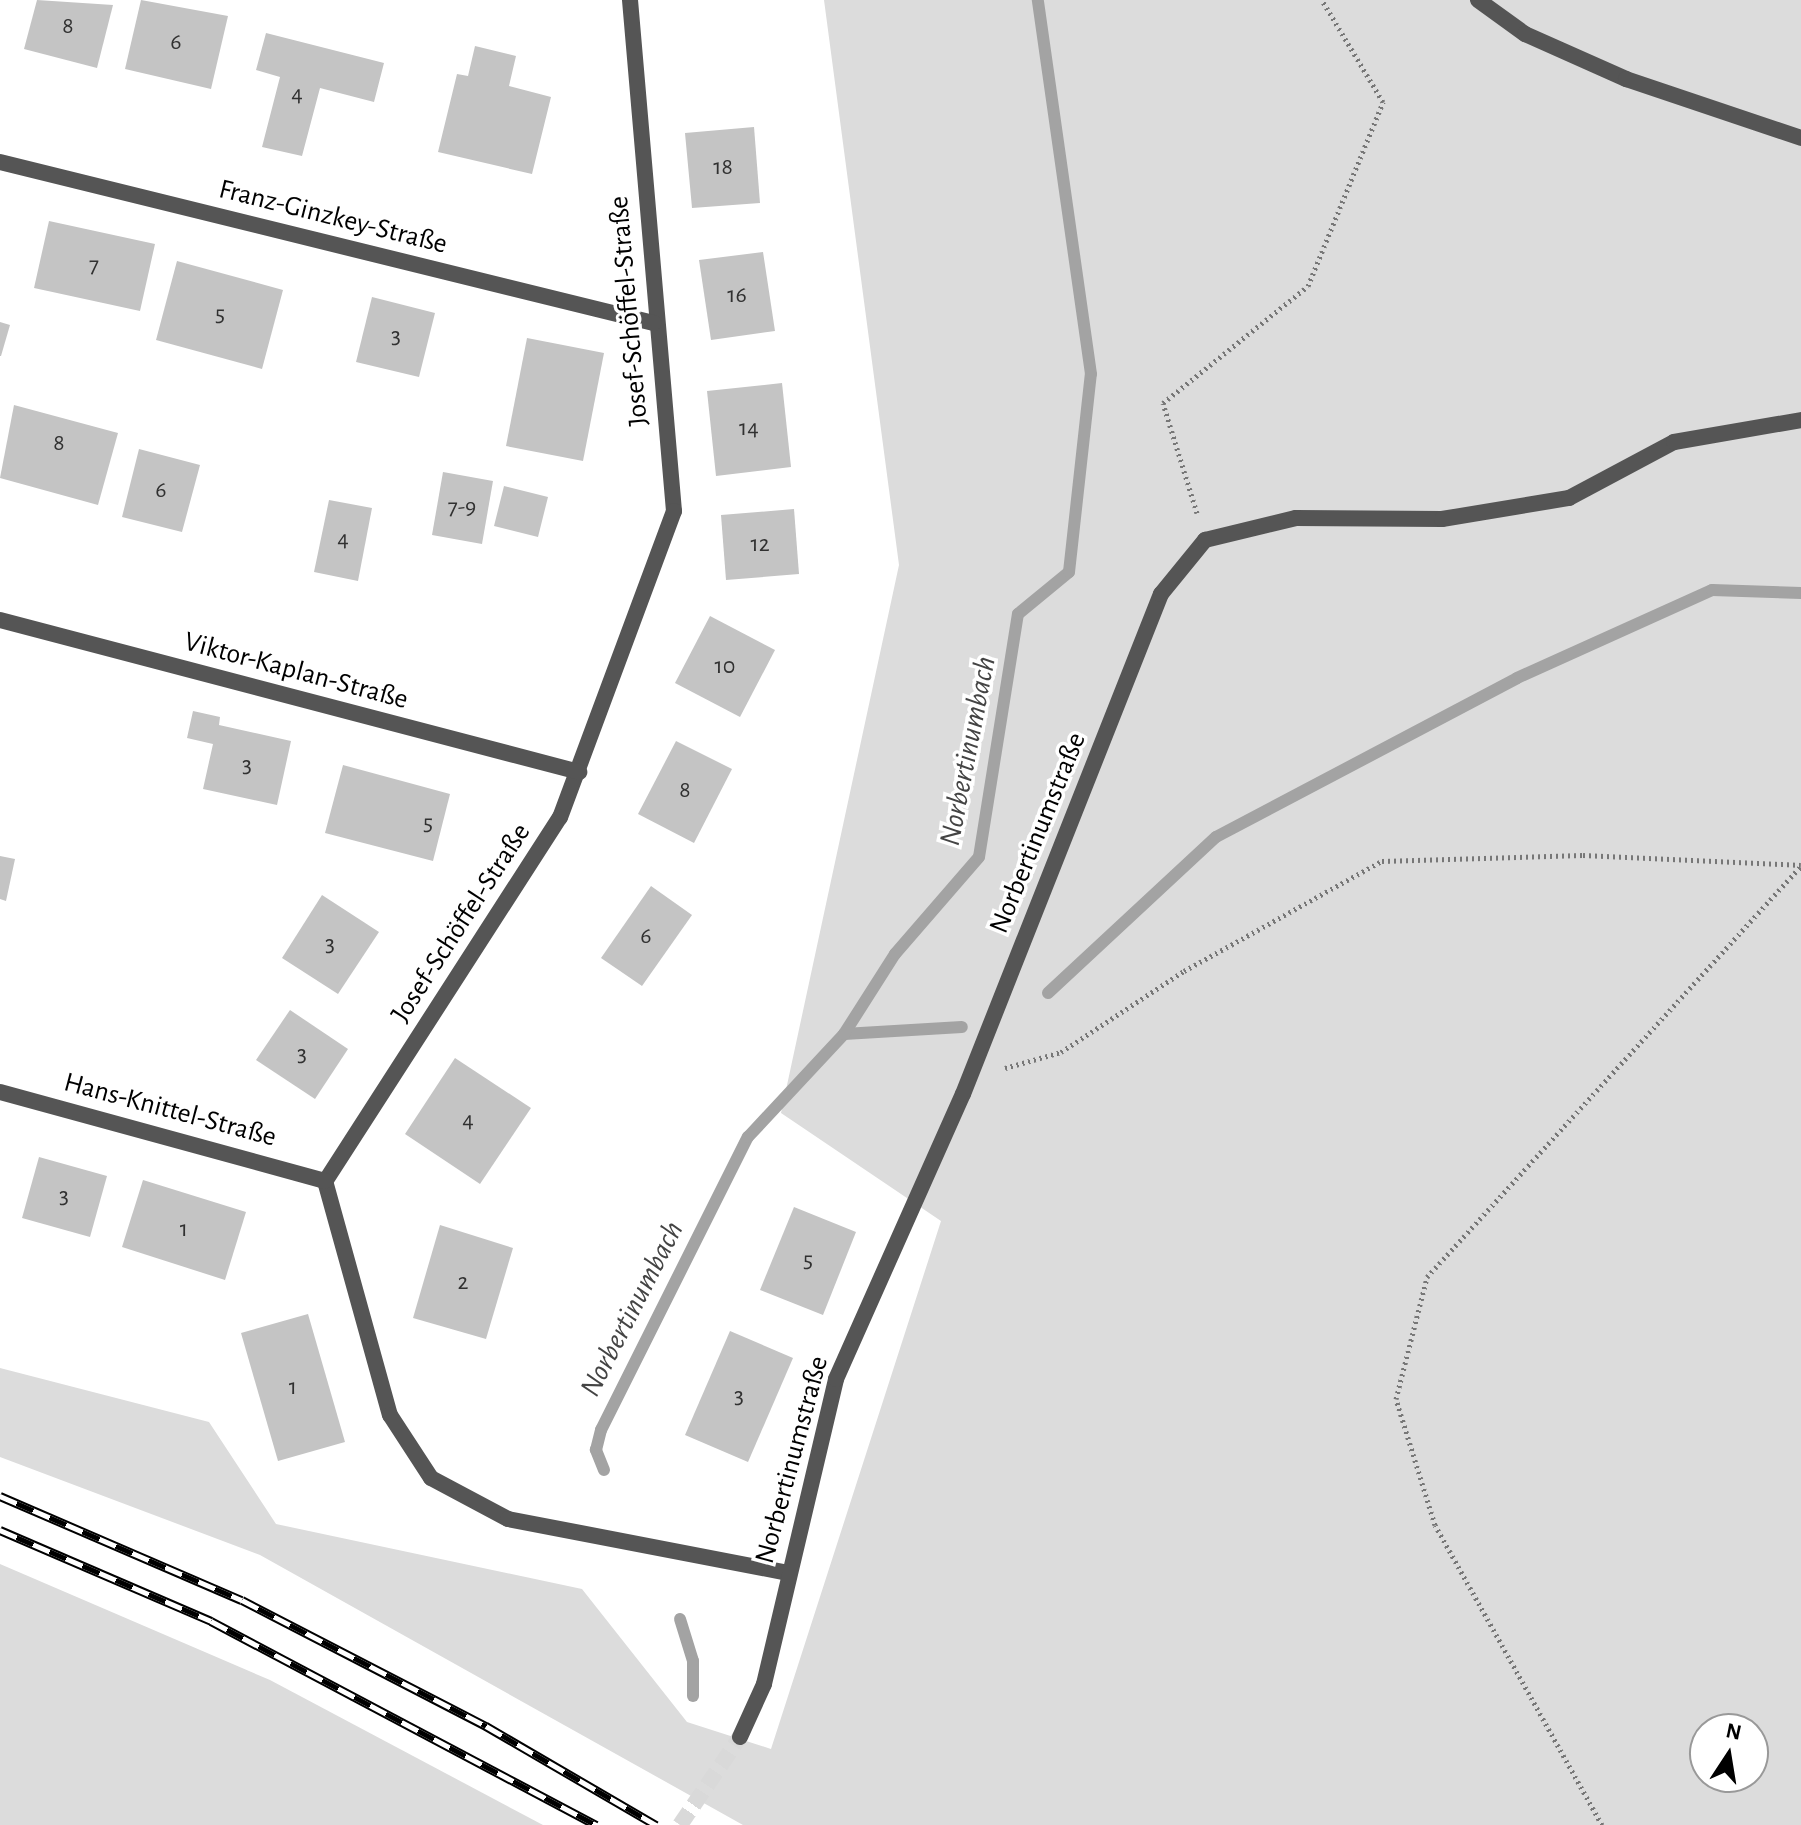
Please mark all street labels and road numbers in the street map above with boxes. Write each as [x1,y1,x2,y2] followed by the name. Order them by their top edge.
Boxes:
[215,172,451,262] street label: Franz-Ginzkey-Straße
[602,195,656,427] street label: Josef-Schöffel-Straße
[180,625,412,717] street label: Viktor-Kaplan-Straße
[982,728,1094,938] street label: Norbertinumstraße
[384,817,538,1029] street label: Josef-Schöffel-Straße
[60,1066,280,1154] street label: Hans-Knittel-Straße
[748,1353,836,1567] street label: Norbertinumstraße

